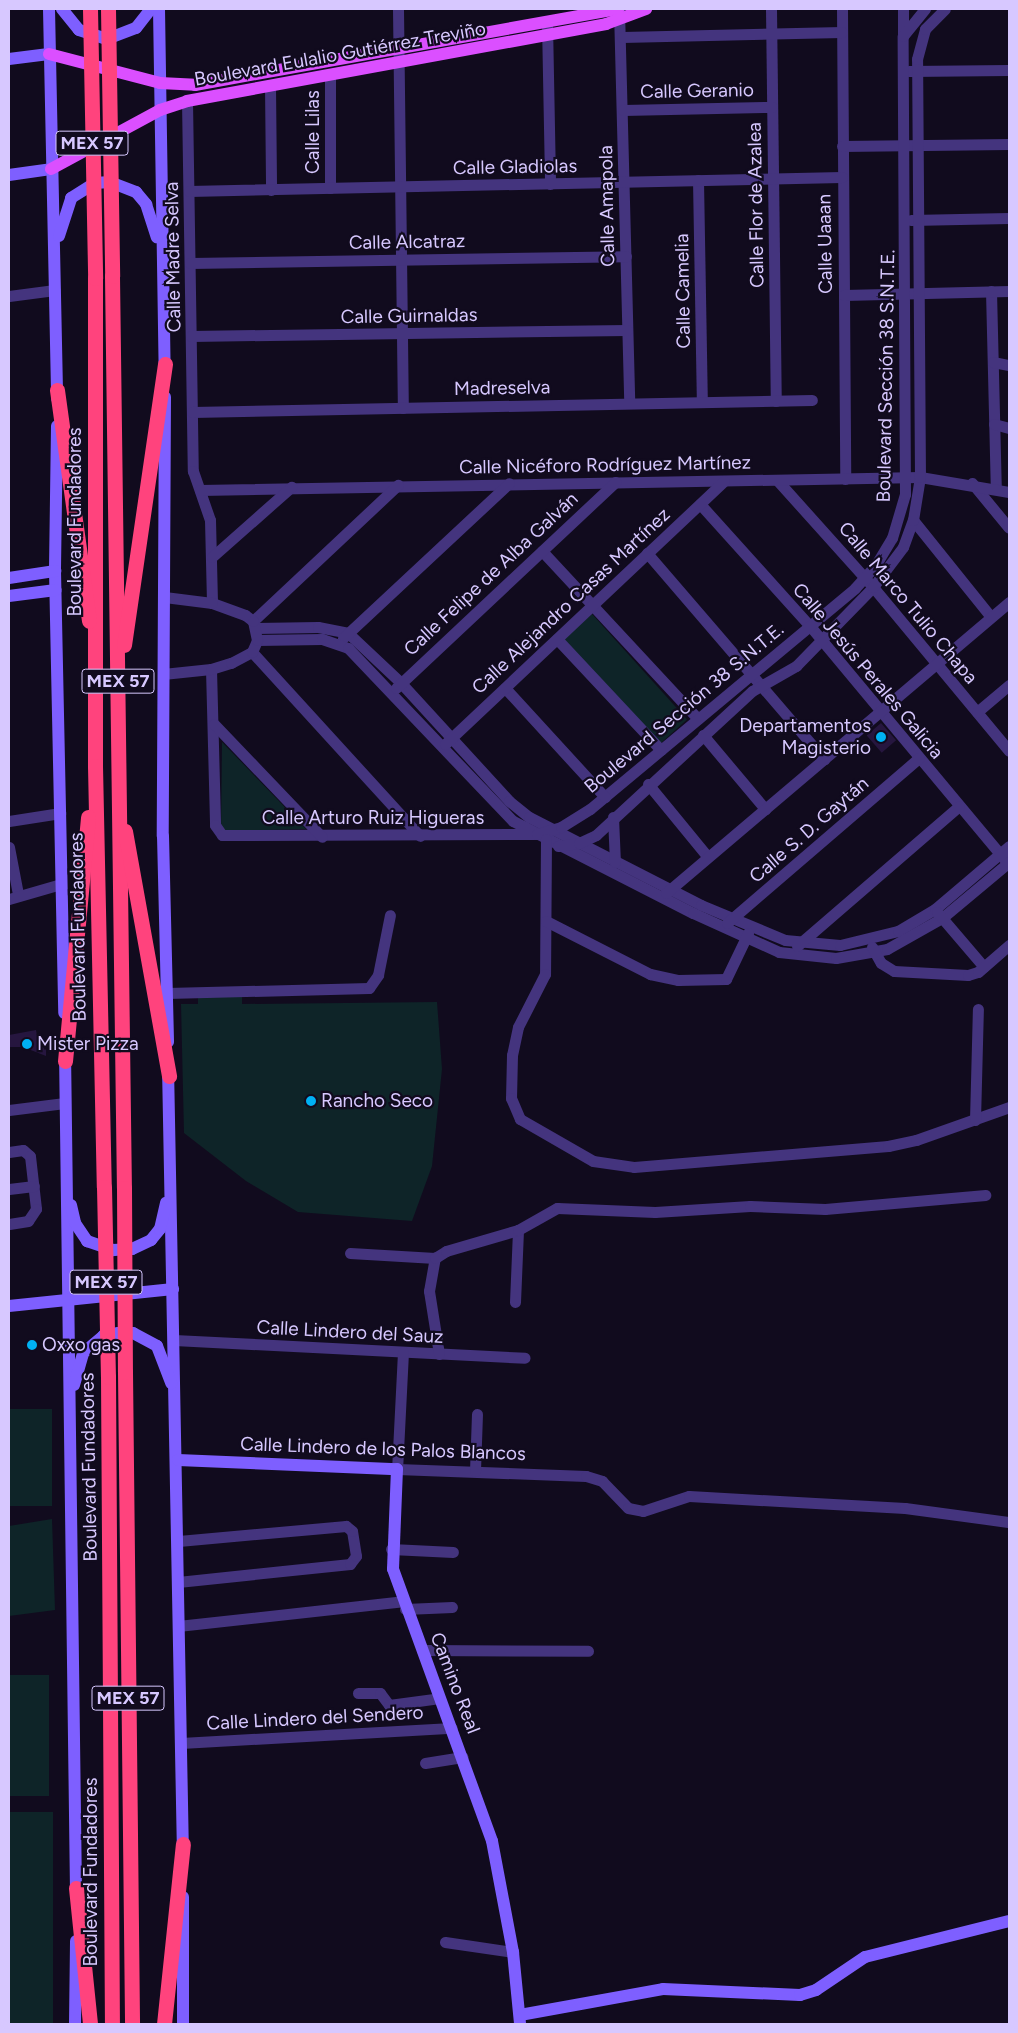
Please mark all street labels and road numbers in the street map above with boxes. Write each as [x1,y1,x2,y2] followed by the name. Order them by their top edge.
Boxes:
[193,17,487,91] street label: Boulevard Eulalio Gutiérrez Treviño
[640,79,754,103] street label: Calle Geranio
[302,90,324,174] street label: Calle Lilas
[743,122,769,288] street label: Calle Flor de Azalea
[54,128,130,158] road number: MEX 57
[595,145,619,267] street label: Calle Amapola
[453,155,577,179] street label: Calle Gladiolas
[160,181,186,333] street label: Calle Madre Selva
[813,194,837,294] street label: Calle Uaaan
[349,230,465,254] street label: Calle Alcatraz
[671,233,695,349] street label: Calle Camelia
[872,249,900,503] street label: Boulevard Sección 38 S.N.T.E.
[340,303,478,329] street label: Calle Guirnaldas
[454,376,550,400] street label: Madreselva
[64,427,86,617] street label: Boulevard Fundadores
[459,451,751,479] street label: Calle Nicéforo Rodríguez Martínez
[399,487,583,661] street label: Calle Felipe de Alba Galván
[467,503,675,699] street label: Calle Alejandro Casas Martínez
[834,517,982,689] street label: Calle Marco Tulio Chapa
[788,578,948,764] street label: Calle Jesús Perales Galicia
[580,618,788,798] street label: Boulevard Sección 38 S.N.T.E.
[80,666,156,696] road number: MEX 57
[745,772,873,888] street label: Calle S. D. Gaytán
[262,807,484,829] street label: Calle Arturo Ruiz Higueras
[65,832,91,1022] street label: Boulevard Fundadores
[68,1266,144,1298] road number: MEX 57
[256,1316,444,1348] street label: Calle Lindero del Sauz
[76,1372,102,1562] street label: Boulevard Fundadores
[240,1433,526,1465] street label: Calle Lindero de los Palos Blancos
[425,1629,485,1737] street label: Camino Real
[90,1682,166,1714] road number: MEX 57
[206,1701,424,1735] street label: Calle Lindero del Sendero
[80,1777,102,1967] street label: Boulevard Fundadores

